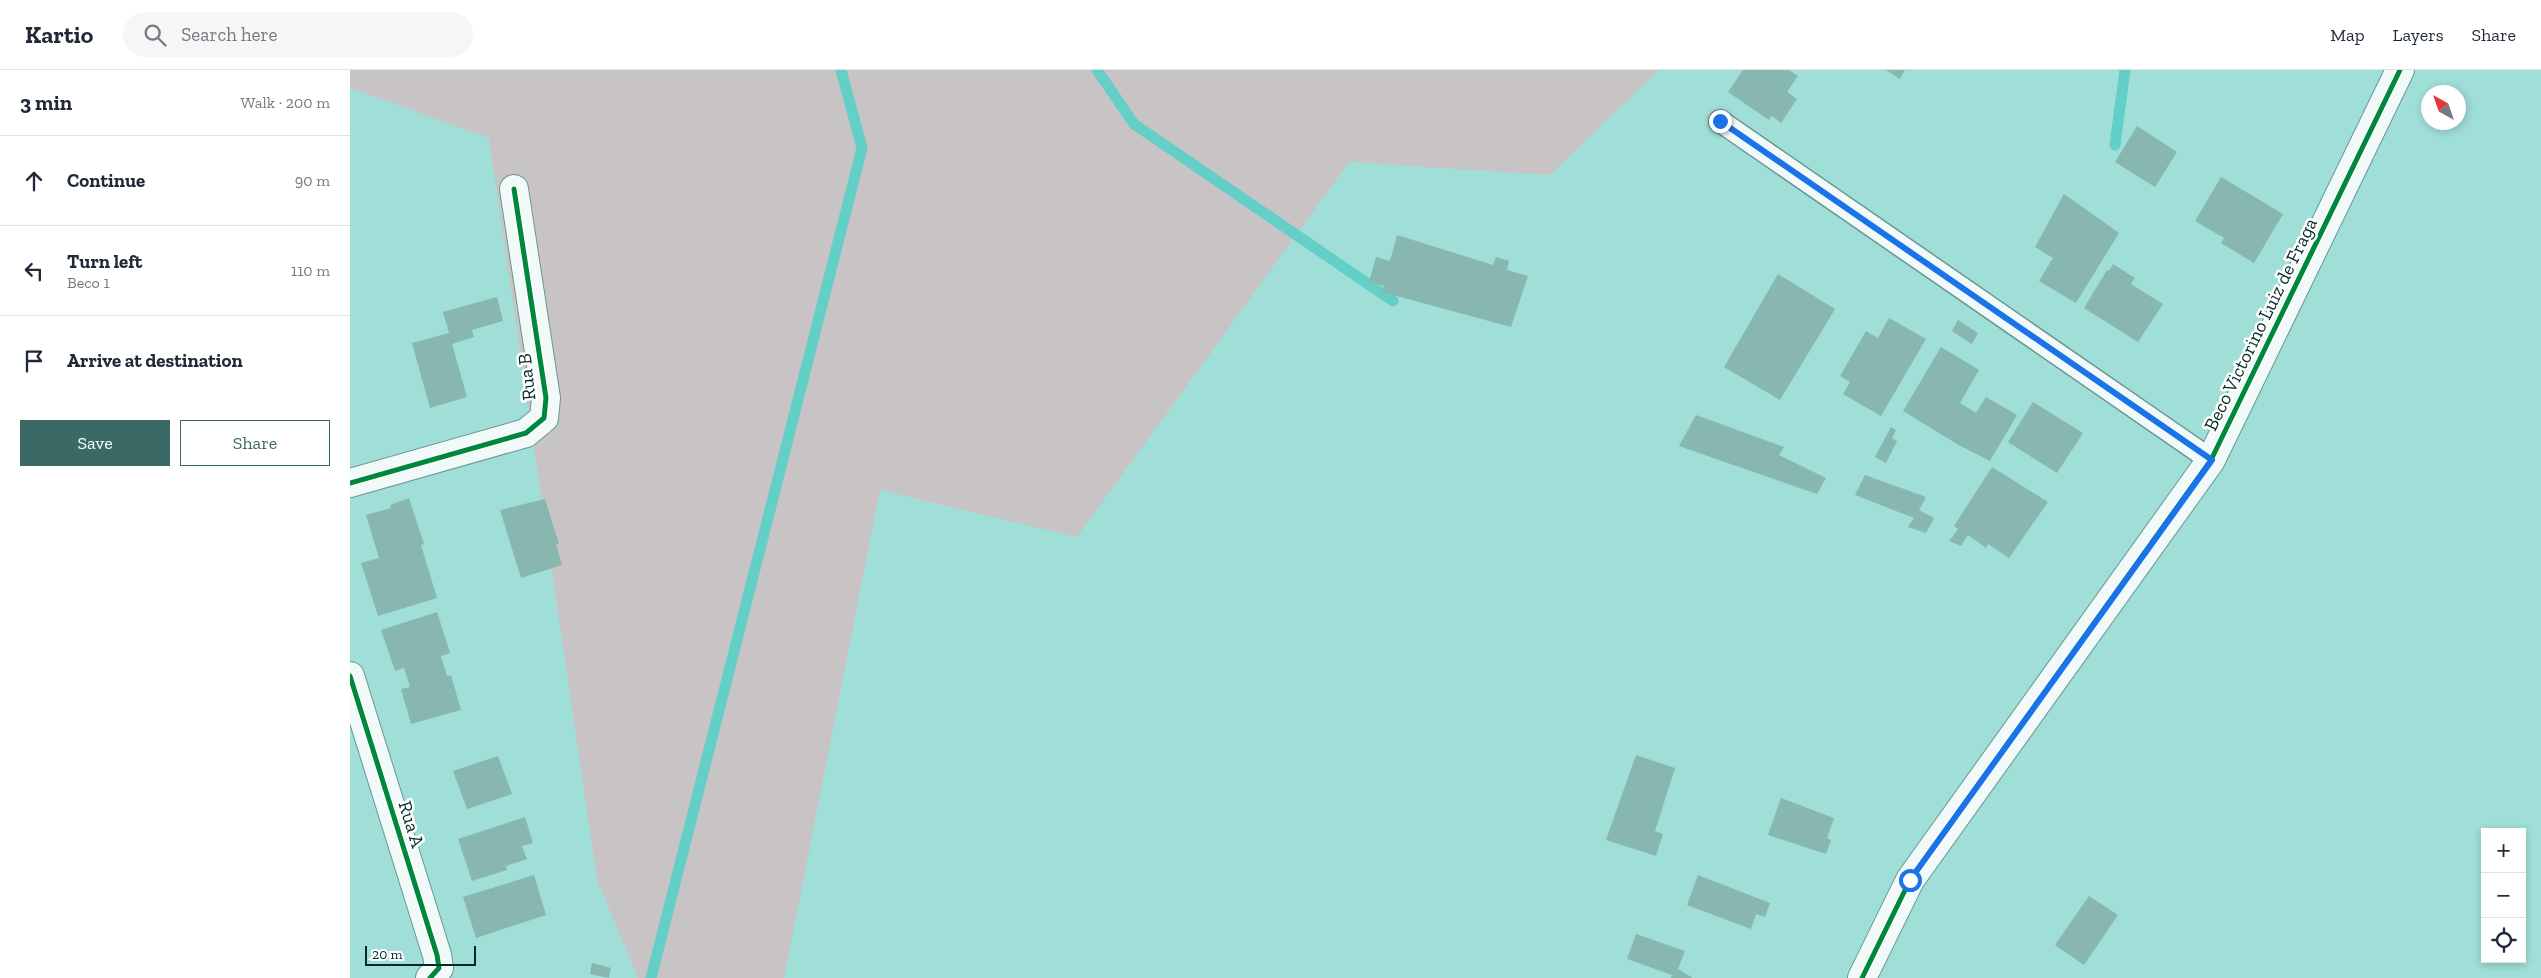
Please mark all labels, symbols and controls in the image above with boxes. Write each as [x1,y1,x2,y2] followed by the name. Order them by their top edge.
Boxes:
[123,12,473,57] search box
[25,20,93,49] text: Kartio
[141,21,169,49] icon: search
[181,23,277,46] text: Search here
[2330,24,2365,46] text: Map
[2393,24,2444,46] text: Layers
[2472,24,2516,46] text: Share
[2421,85,2466,130] north arrow
[20,90,72,115] text: 3 min
[241,93,330,112] text: Walk · 200 m
[1709,110,1732,133] route end
[20,167,48,195] icon: ahead
[67,169,145,192] text: Continue
[295,171,330,190] text: 90 m
[2199,214,2322,434] street label: Beco Victorino Luiz de Fraga
[67,250,142,273] text: Turn left
[20,257,48,285] icon: left
[291,261,330,280] text: 110 m
[67,273,110,292] text: Beco 1
[20,347,48,375] icon: arrive
[67,349,243,372] text: Arrive at destination
[513,352,540,402] street label: Rua B
[20,420,170,466] button: Save
[180,420,330,466] button: Share
[394,798,430,851] street label: Rua A
[2481,828,2526,963] map controls
[2481,828,2526,873] button: +
[1899,869,1922,892] route start
[2481,873,2526,918] button: −
[2481,918,2526,963] button: locate
[365,943,476,966] scale bar
[372,946,403,963] text: 20 m

